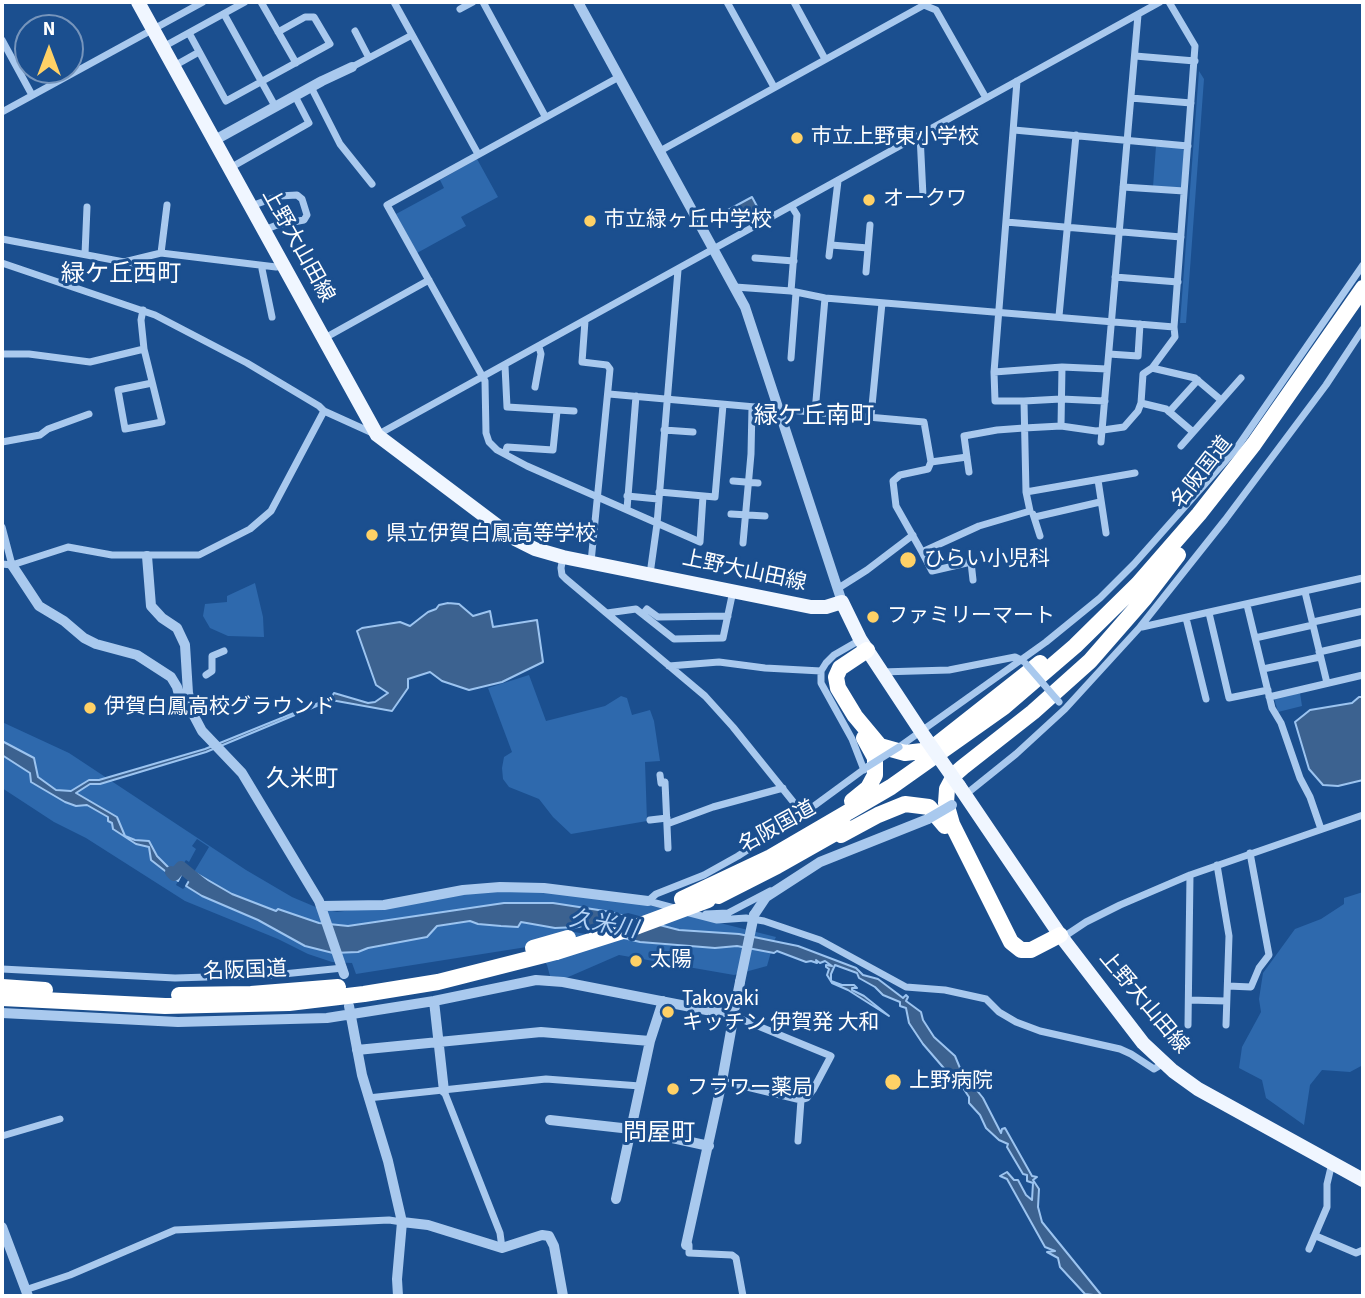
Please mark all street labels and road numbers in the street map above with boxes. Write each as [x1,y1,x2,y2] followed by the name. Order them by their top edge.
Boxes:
[255,185,339,307] street label: 上野大山田線
[1167,432,1239,514] street label: 名阪国道
[680,547,808,597] street label: 上野大山田線
[735,797,821,859] street label: 名阪国道
[1093,947,1193,1059] street label: 上野大山田線
[203,958,287,986] street label: 名阪国道

